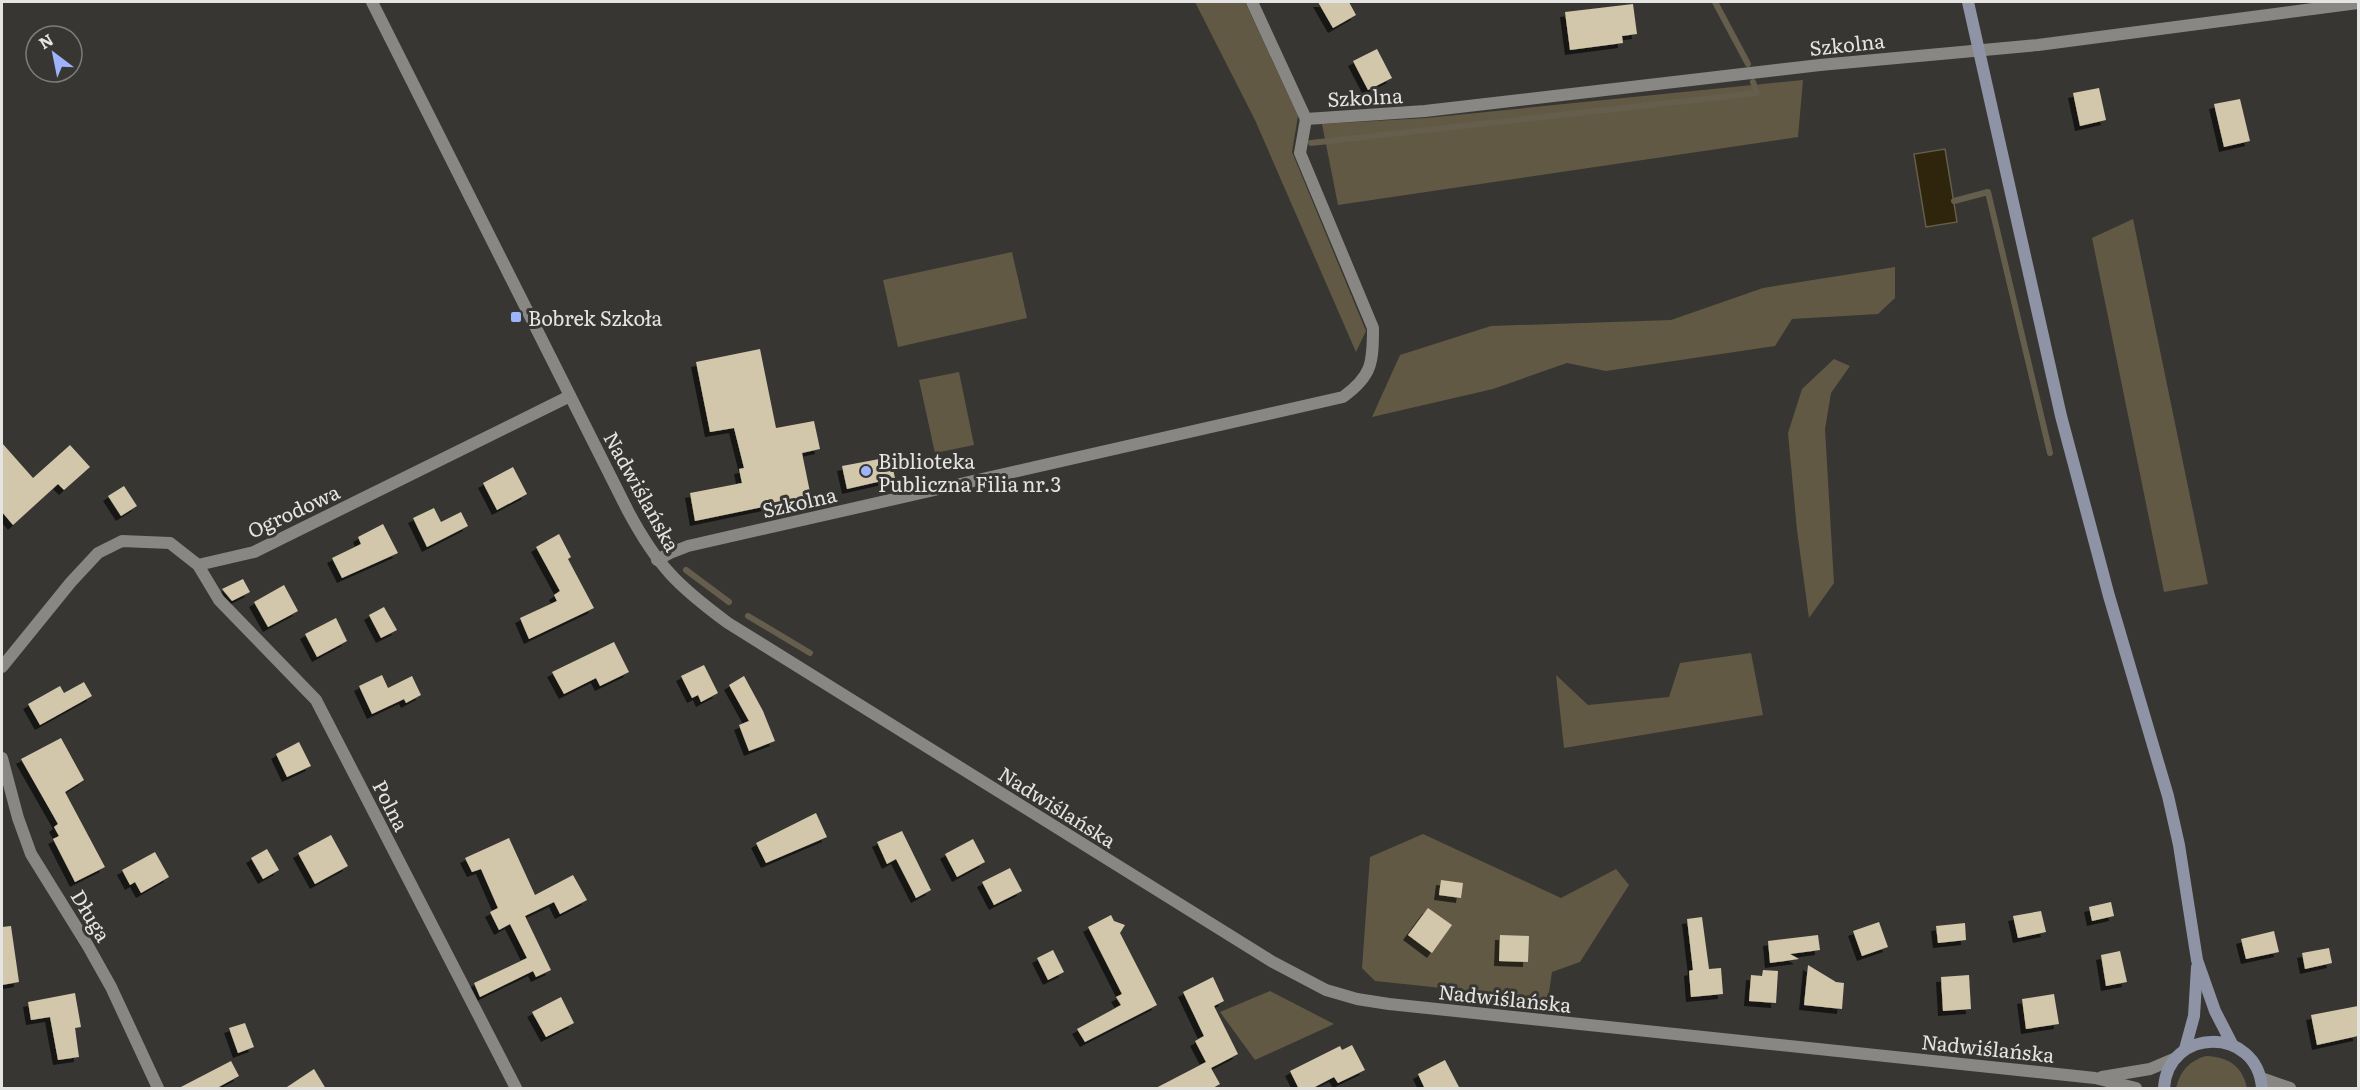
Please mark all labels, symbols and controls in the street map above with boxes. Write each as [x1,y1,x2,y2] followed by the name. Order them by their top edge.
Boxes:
[24,24,84,84] north arrow
[1808,24,1886,62] street label: Szkolna
[33,27,58,54] text: N
[1326,79,1404,113] street label: Szkolna
[528,302,663,332] place label: Bobrek Szkoła
[509,310,523,324] marker: Bobrek Szkoła
[598,425,689,557] street label: Nadwiślańska
[878,445,1061,498] place label: Biblioteka Publiczna Filia nr.3
[859,464,873,478] marker: Biblioteka Publiczna Filia nr.3
[242,475,344,544] street label: Ogrodowa
[759,478,839,524] street label: Szkolna
[993,758,1123,854] street label: Nadwiślańska
[366,774,418,836] street label: Polna
[65,883,119,947] street label: Długa
[1437,975,1573,1019] street label: Nadwiślańska
[1920,1025,2056,1069] street label: Nadwiślańska

